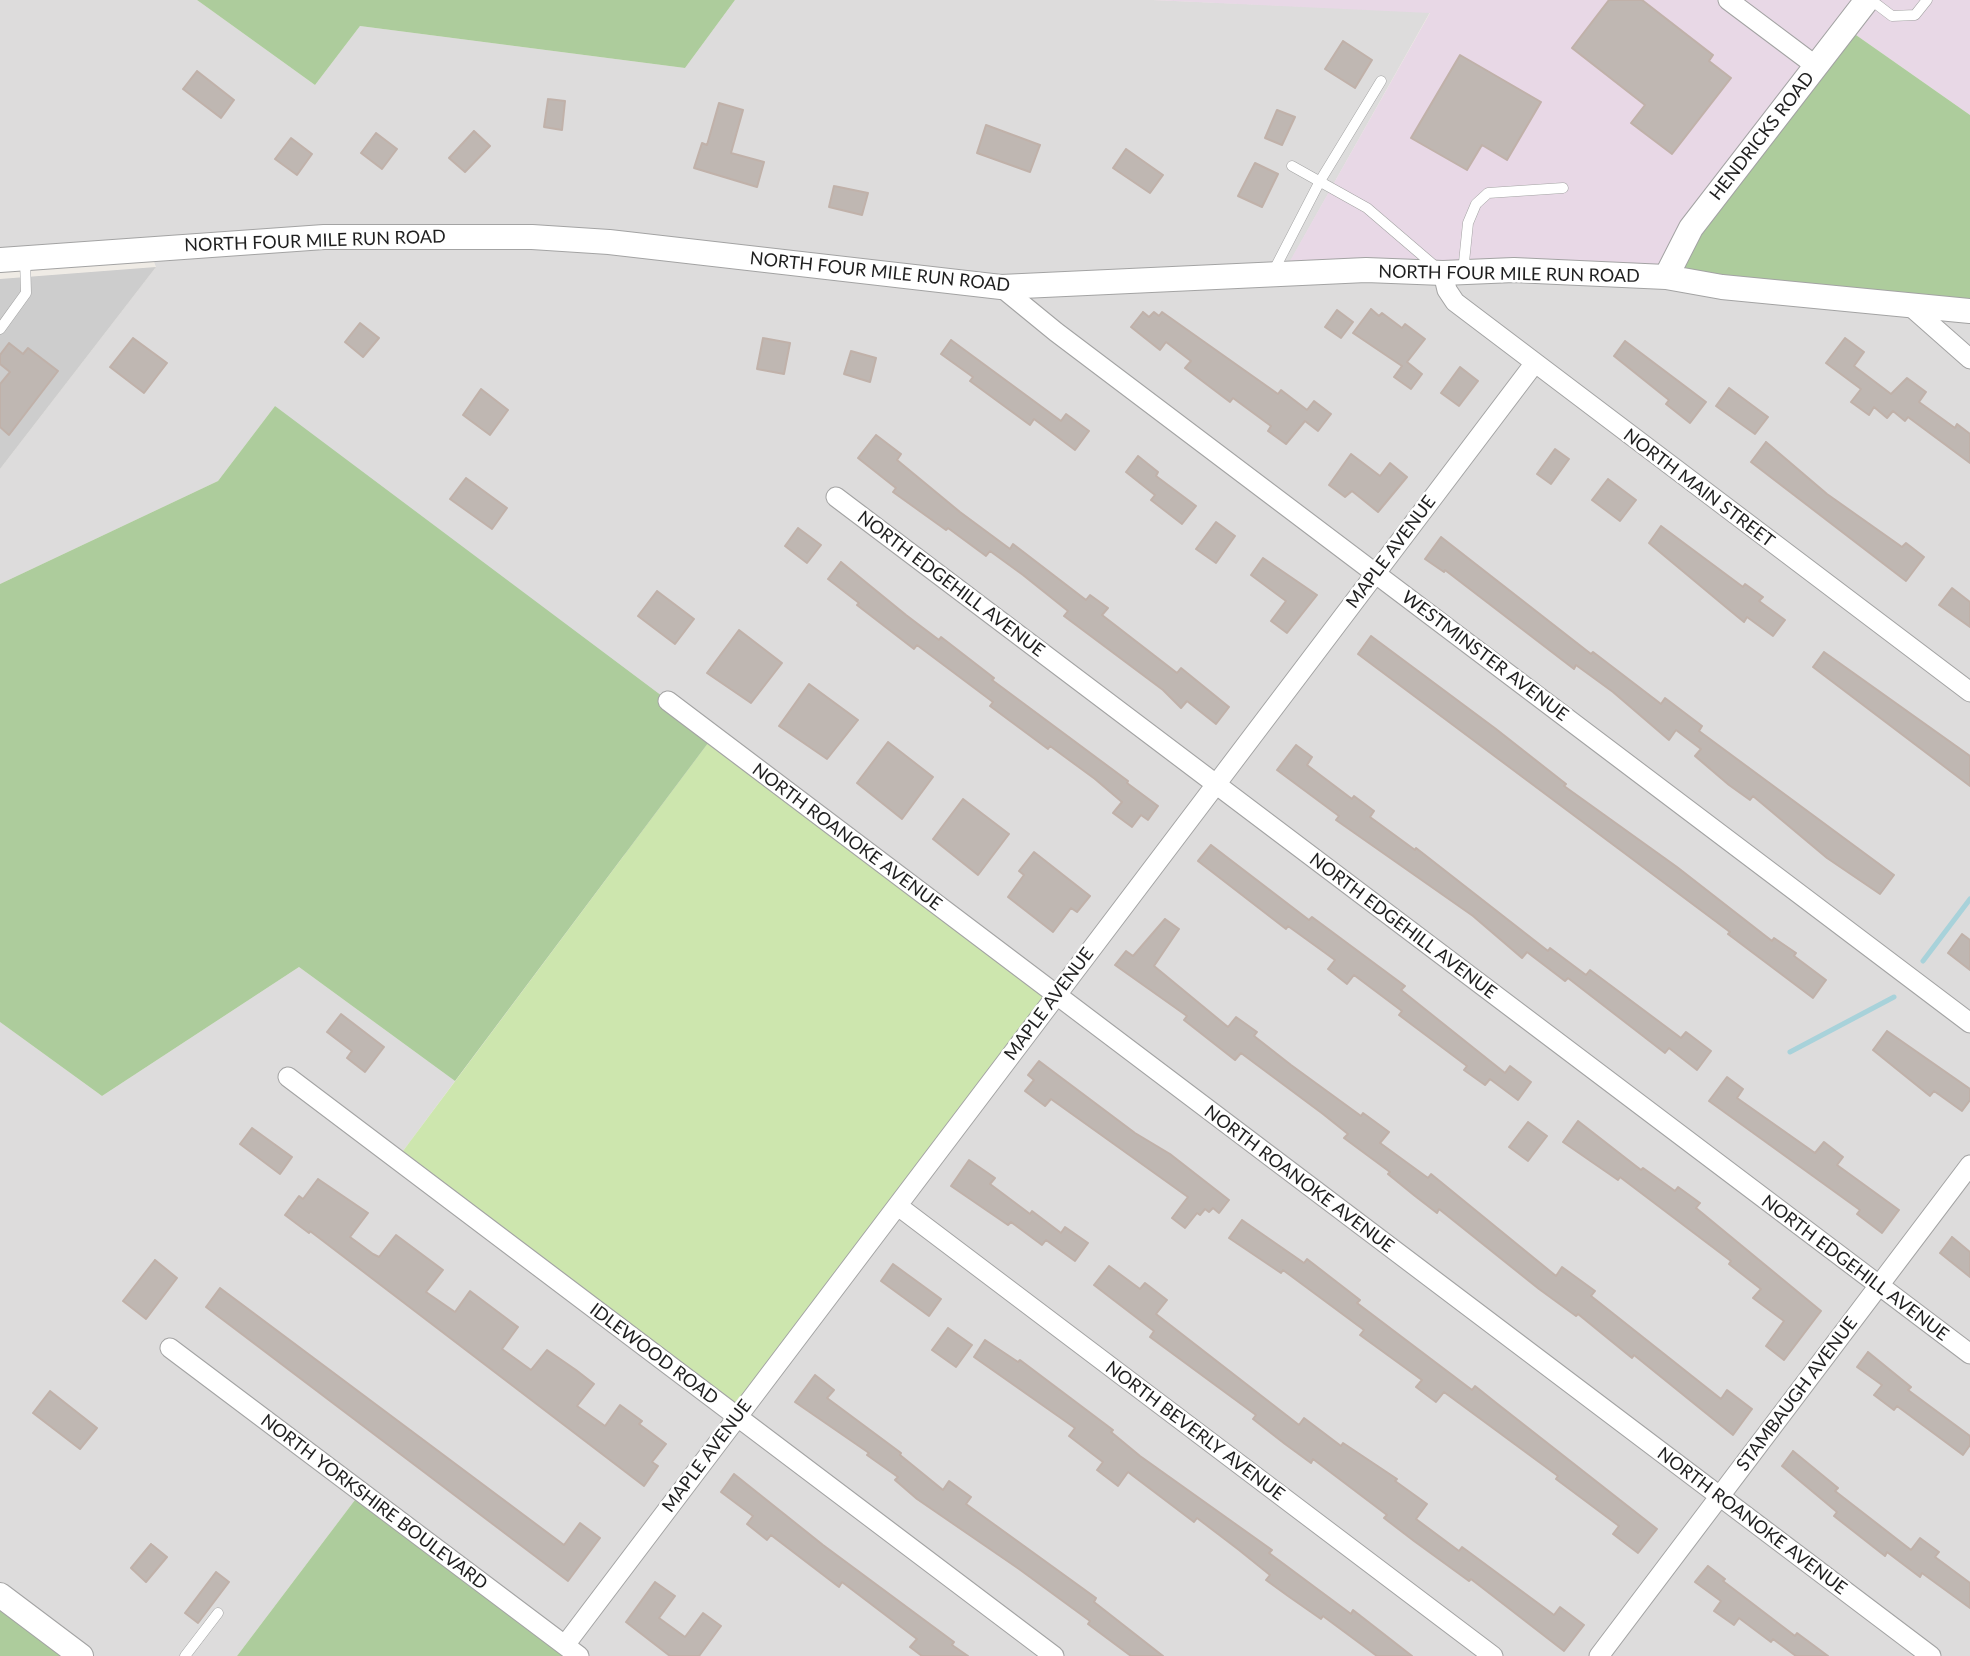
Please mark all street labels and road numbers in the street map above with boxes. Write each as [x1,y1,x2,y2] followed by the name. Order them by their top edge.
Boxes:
[1705,67,1819,205] street label: HENDRICKS ROAD
[184,226,446,256] street label: NORTH FOUR MILE RUN ROAD
[749,248,1011,296] street label: NORTH FOUR MILE RUN ROAD
[1378,261,1640,287] street label: NORTH FOUR MILE RUN ROAD
[1619,424,1779,552] street label: NORTH MAIN STREET
[1342,492,1440,612] street label: MAPLE AVENUE
[853,507,1049,661] street label: NORTH EDGEHILL AVENUE
[1398,586,1572,726] street label: WESTMINSTER AVENUE
[748,759,946,915] street label: NORTH ROANOKE AVENUE
[1305,849,1501,1003] street label: NORTH EDGEHILL AVENUE
[1000,944,1098,1064] street label: MAPLE AVENUE
[1200,1101,1398,1257] street label: NORTH ROANOKE AVENUE
[1757,1191,1953,1345] street label: NORTH EDGEHILL AVENUE
[586,1299,722,1409] street label: IDLEWOOD ROAD
[1732,1313,1862,1475] street label: STAMBAUGH AVENUE
[1101,1357,1289,1505] street label: NORTH BEVERLY AVENUE
[658,1396,756,1516] street label: MAPLE AVENUE
[256,1410,492,1594] street label: NORTH YORKSHIRE BOULEVARD
[1653,1443,1851,1599] street label: NORTH ROANOKE AVENUE

